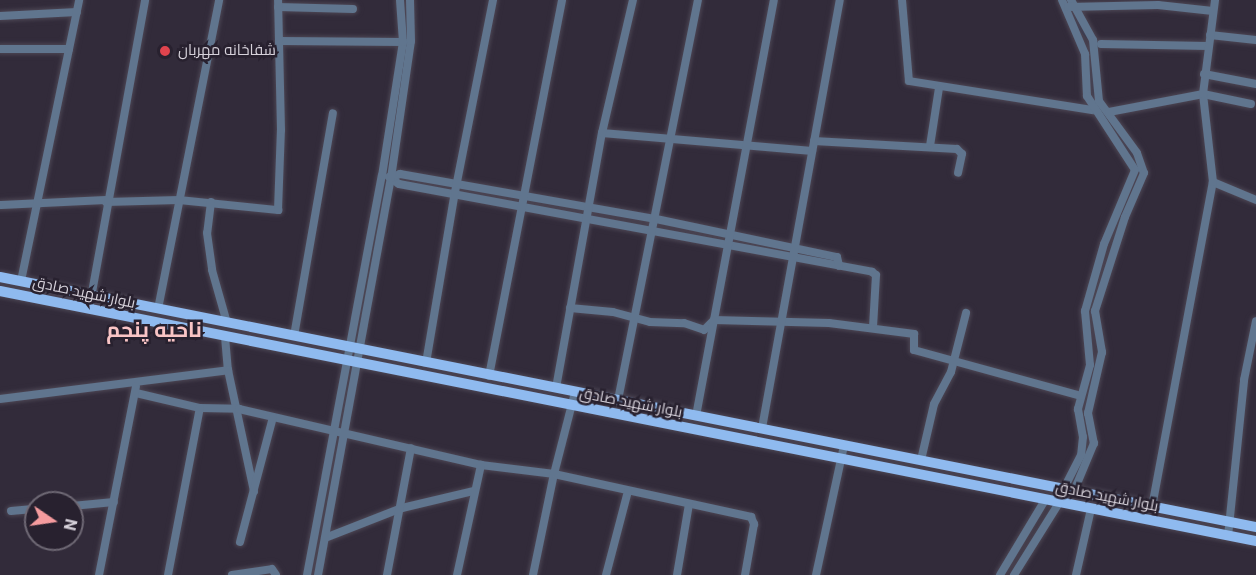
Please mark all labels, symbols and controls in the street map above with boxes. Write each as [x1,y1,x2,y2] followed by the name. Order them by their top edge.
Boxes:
[156,42,174,60] marker: شفاخانه مهربان
[178,42,276,60] place label: شفاخانه مهربان
[31,273,137,313] street label: بلوار شهید صادق
[106,317,202,343] district label: ناحیه پنجم
[578,384,684,422] street label: بلوار شهید صادق
[1054,478,1160,516] street label: بلوار شهید صادق
[24,491,84,551] north arrow
[60,517,81,532] text: N

